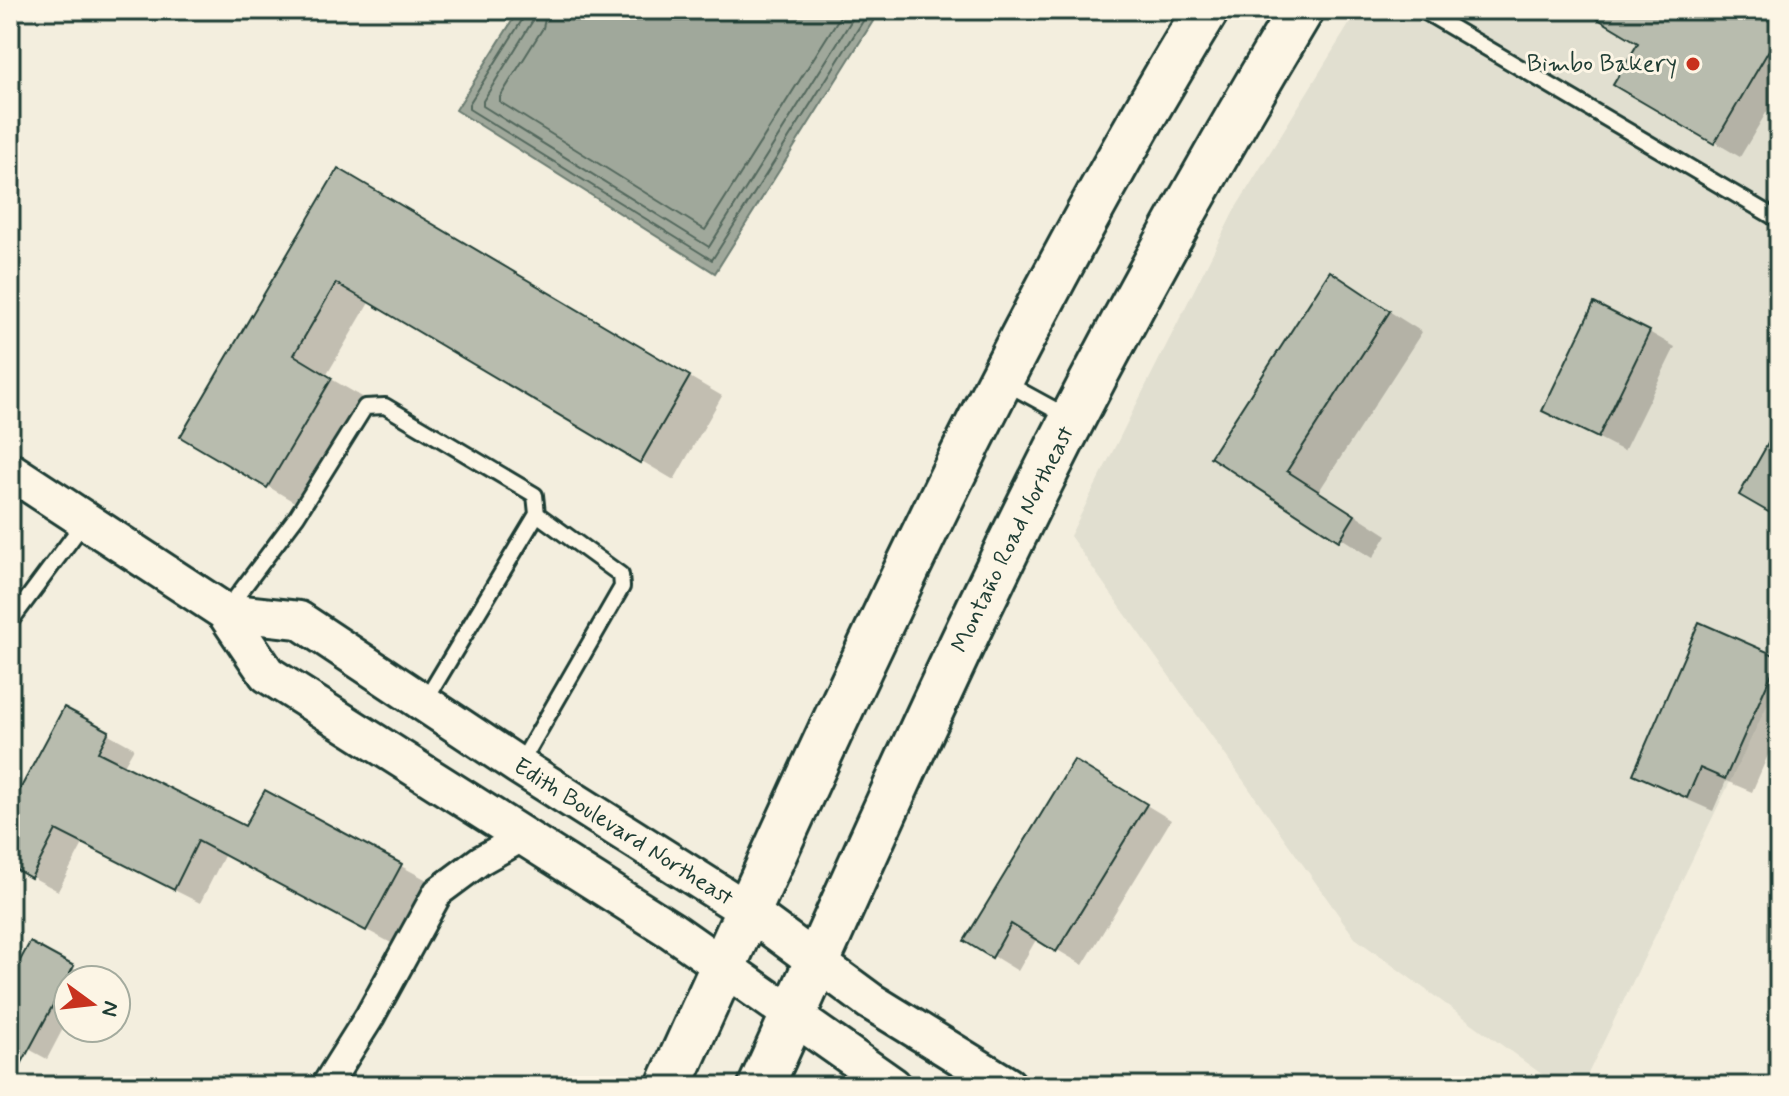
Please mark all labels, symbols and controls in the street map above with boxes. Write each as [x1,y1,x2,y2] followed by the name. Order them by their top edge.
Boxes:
[1527,49,1677,80] place label: Bimbo Bakery
[1684,55,1702,73] marker: Bimbo Bakery
[944,420,1082,658] street label: Montaño Road Northeast
[507,751,740,914] street label: Edith Boulevard Northeast
[52,964,132,1044] north arrow
[94,998,125,1019] text: N

